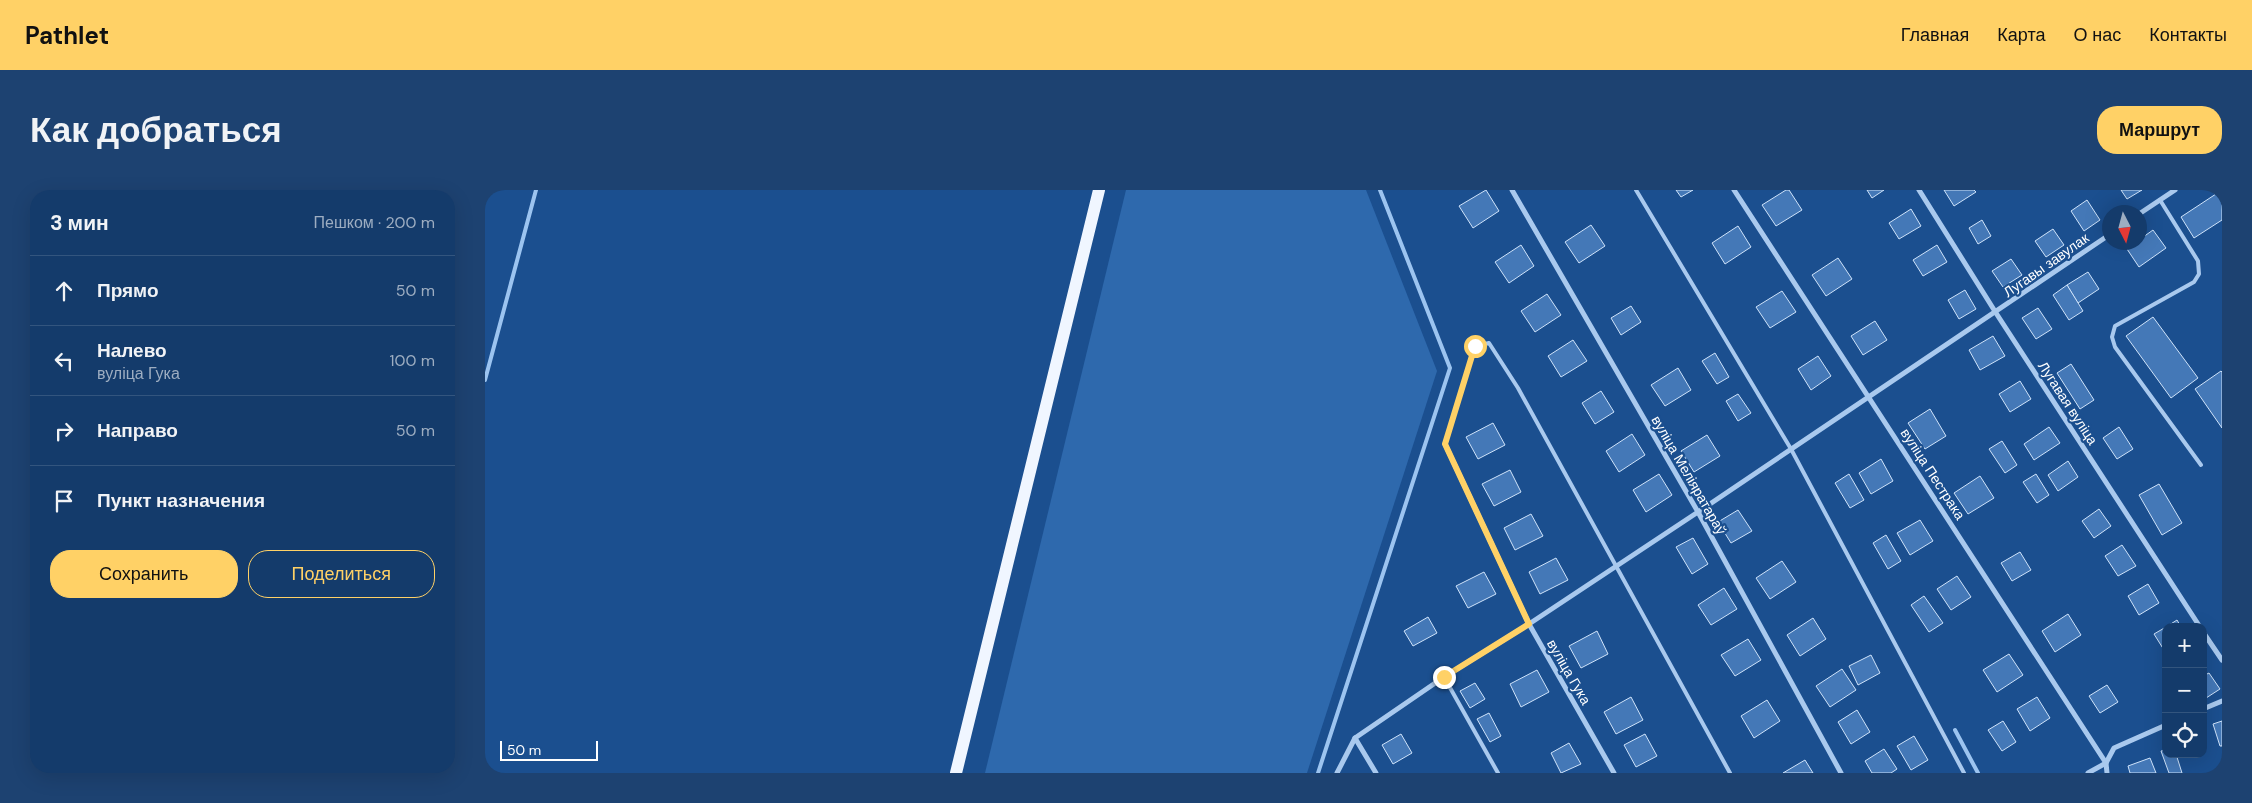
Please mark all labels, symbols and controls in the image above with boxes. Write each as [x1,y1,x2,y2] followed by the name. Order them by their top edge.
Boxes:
[25,20,109,51] text: Pathlet
[1901,23,1969,47] text: Главная
[1997,23,2046,47] text: Карта
[2074,23,2121,47] text: О нас
[2149,23,2227,47] text: Контакты
[2097,106,2222,154] button: Маршрут
[30,107,282,153] text: Как добраться
[2102,205,2147,250] north arrow
[50,209,109,237] text: 3 мин
[314,212,435,233] text: Пешком · 200 m
[2000,228,2093,301] street label: Лугавы завулак
[50,277,78,305] icon: ahead
[97,278,159,303] text: Прямо
[396,280,435,301] text: 50 m
[1464,335,1487,358] route start
[97,338,167,363] text: Налево
[50,347,78,375] icon: left
[390,350,435,371] text: 100 m
[2034,358,2102,448] street label: Лугавая вуліца
[97,363,180,384] text: вуліца Гука
[1648,412,1730,538] street label: вуліца Меліяратараў
[50,417,78,445] icon: right
[97,418,178,443] text: Направо
[396,420,435,441] text: 50 m
[1897,425,1969,523] street label: вуліца Пестрака
[50,487,78,515] icon: arrive
[97,488,265,513] text: Пункт назначения
[50,550,238,598] button: Сохранить
[248,550,435,598] button: Поделиться
[2162,623,2207,758] map controls
[2162,623,2207,668] button: +
[1543,636,1595,708] street label: вуліца Гука
[1433,666,1456,689] route end
[2162,668,2207,713] button: −
[2162,713,2207,758] button: locate
[500,738,597,761] scale bar
[507,741,541,759] text: 50 m

